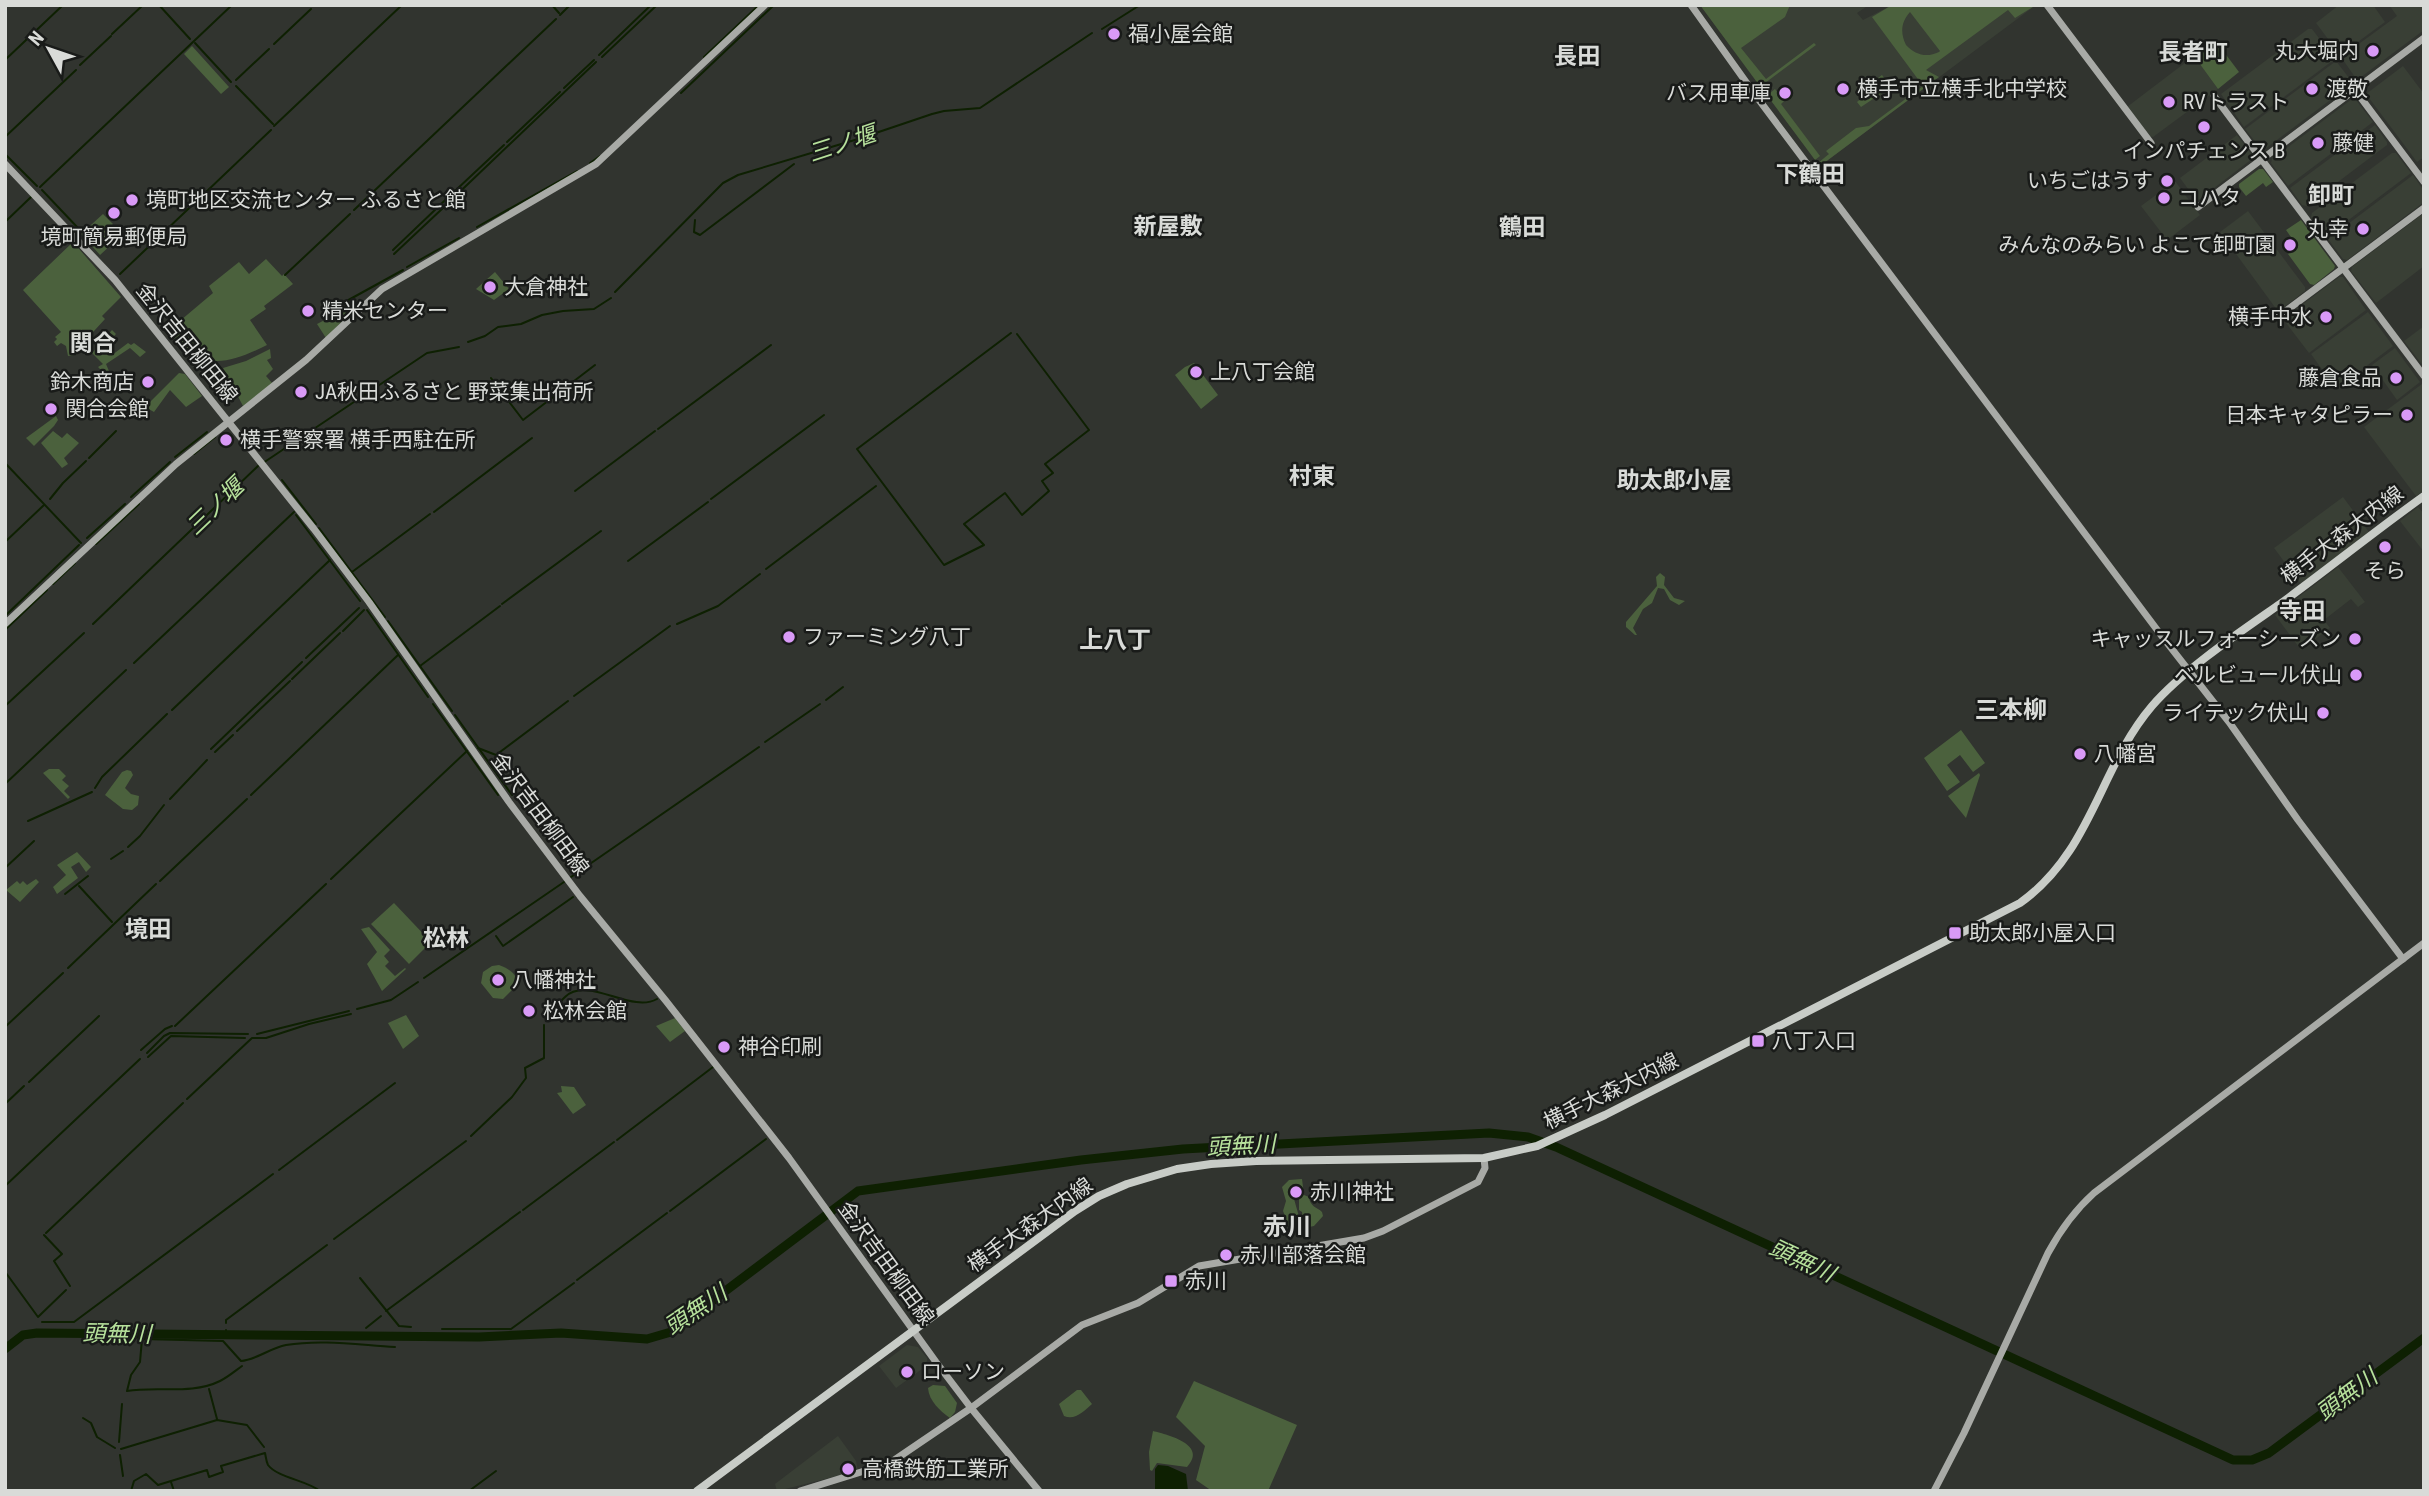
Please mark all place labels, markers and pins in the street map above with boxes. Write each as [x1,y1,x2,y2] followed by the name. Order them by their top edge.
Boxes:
[1128,22,1233,46] place label: 福小屋会館
[1106,26,1122,42] marker: 福小屋会館
[2275,39,2359,63] place label: 丸大堀内
[2365,43,2381,59] marker: 丸大堀内
[1857,77,2067,101] place label: 横手市立横手北中学校
[2326,77,2368,101] place label: 渡敬
[1666,81,1771,105] place label: バス用車庫
[1835,81,1851,97] marker: 横手市立横手北中学校
[2304,81,2320,97] marker: 渡敬
[1777,85,1793,101] marker: バス用車庫
[2183,90,2289,114] place label: RVトラスト
[2161,94,2177,110] marker: RVトラスト
[2196,119,2212,135] marker: インパチェンス B
[2332,131,2374,155] place label: 藤健
[2310,135,2326,151] marker: 藤健
[2123,139,2285,163] place label: インパチェンス B
[2027,169,2153,193] place label: いちごはうす
[2159,173,2175,189] marker: いちごはうす
[2178,186,2241,210] place label: コハタ
[146,188,466,212] place label: 境町地区交流センター ふるさと館
[2156,190,2172,206] marker: コハタ
[124,192,140,208] marker: 境町地区交流センター ふるさと館
[106,205,122,221] marker: 境町簡易郵便局
[2307,217,2349,241] place label: 丸幸
[2355,221,2371,237] marker: 丸幸
[41,225,188,249] place label: 境町簡易郵便局
[1998,233,2276,257] place label: みんなのみらい よこて卸町園
[2282,237,2298,253] marker: みんなのみらい よこて卸町園
[504,275,588,299] place label: 大倉神社
[482,279,498,295] marker: 大倉神社
[322,299,448,323] place label: 精米センター
[300,303,316,319] marker: 精米センター
[2228,305,2312,329] place label: 横手中水
[2318,309,2334,325] marker: 横手中水
[1210,360,1315,384] place label: 上八丁会館
[1188,364,1204,380] marker: 上八丁会館
[2298,366,2382,390] place label: 藤倉食品
[50,370,134,394] place label: 鈴木商店
[2388,370,2404,386] marker: 藤倉食品
[140,374,156,390] marker: 鈴木商店
[315,380,594,404] place label: JA秋田ふるさと 野菜集出荷所
[293,384,309,400] marker: JA秋田ふるさと 野菜集出荷所
[65,397,149,421] place label: 関合会館
[43,401,59,417] marker: 関合会館
[2225,403,2393,427] place label: 日本キャタピラー
[2399,407,2415,423] marker: 日本キャタピラー
[240,428,476,452] place label: 横手警察署 横手西駐在所
[218,432,234,448] marker: 横手警察署 横手西駐在所
[2377,539,2393,555] marker: そら
[2364,559,2406,583] place label: そら
[803,625,971,649] place label: ファーミング八丁
[2090,627,2341,651] place label: キャッスルフォーシーズン
[781,629,797,645] marker: ファーミング八丁
[2347,631,2363,647] marker: キャッスルフォーシーズン
[2174,663,2342,687] place label: ベルビュール伏山
[2348,667,2364,683] marker: ベルビュール伏山
[2162,701,2309,725] place label: ライテック伏山
[2315,705,2331,721] marker: ライテック伏山
[2094,742,2157,766] place label: 八幡宮
[2072,746,2088,762] marker: 八幡宮
[1969,921,2116,945] place label: 助太郎小屋入口
[1947,925,1963,941] marker: 助太郎小屋入口
[512,968,596,992] place label: 八幡神社
[490,972,506,988] marker: 八幡神社
[543,999,627,1023] place label: 松林会館
[521,1003,537,1019] marker: 松林会館
[1772,1029,1856,1053] place label: 八丁入口
[1750,1033,1766,1049] marker: 八丁入口
[738,1035,822,1059] place label: 神谷印刷
[716,1039,732,1055] marker: 神谷印刷
[1310,1180,1394,1204] place label: 赤川神社
[1288,1184,1304,1200] marker: 赤川神社
[1240,1243,1366,1267] place label: 赤川部落会館
[1218,1247,1234,1263] marker: 赤川部落会館
[1185,1269,1227,1293] place label: 赤川
[1163,1273,1179,1289] marker: 赤川
[921,1360,1005,1384] place label: ローソン
[899,1364,915,1380] marker: ローソン
[862,1457,1009,1481] place label: 高橋鉄筋工業所
[840,1461,856,1477] marker: 高橋鉄筋工業所

